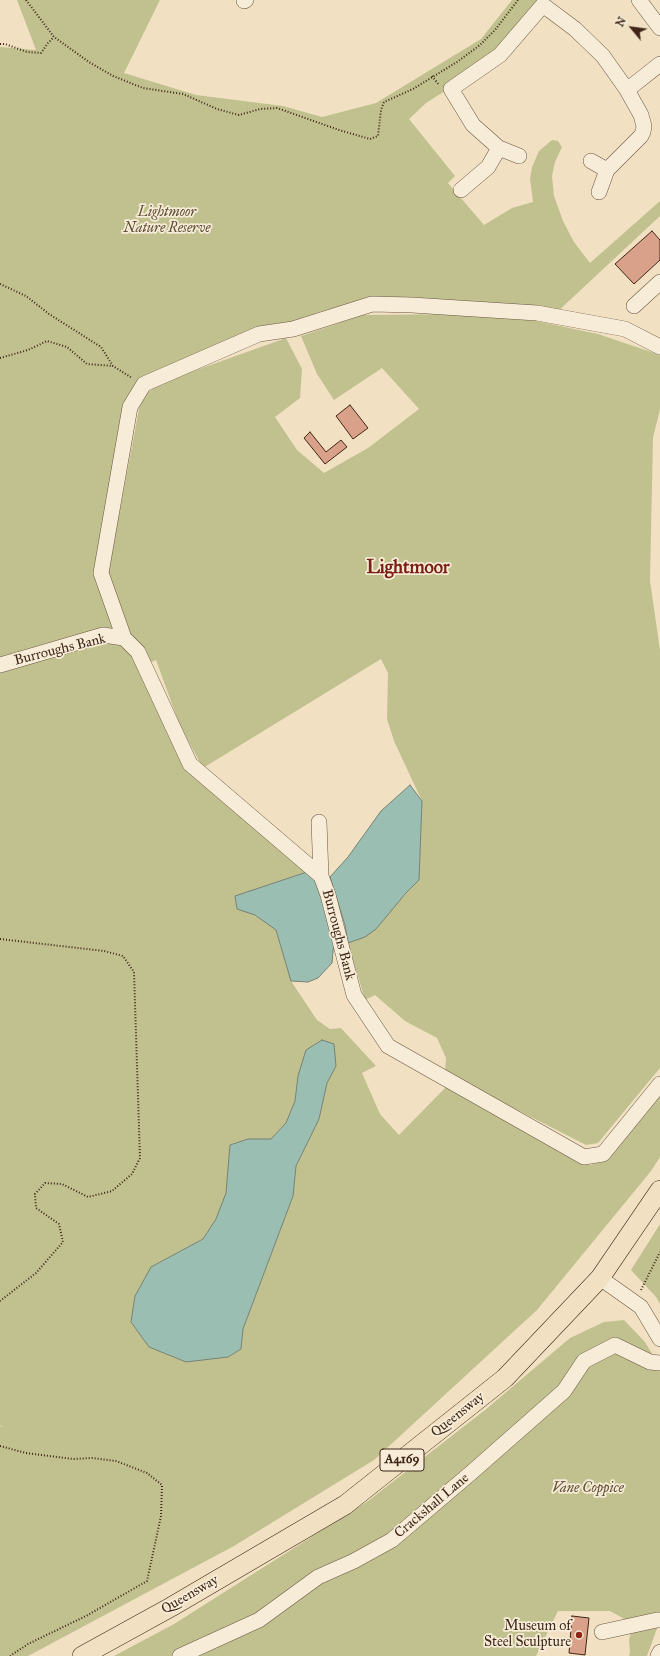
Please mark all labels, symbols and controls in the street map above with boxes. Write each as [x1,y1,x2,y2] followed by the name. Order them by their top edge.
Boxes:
[612,8,652,48] north arrow
[613,15,629,29] text: N
[124,205,210,238] park label: Lightmoor Nature Reserve
[366,558,450,580] district label: Lightmoor
[13,631,107,669] street label: Burroughs Bank
[318,888,358,982] street label: Burroughs Bank
[428,1389,488,1441] street label: Queensway
[380,1449,424,1471] road number: A4169
[391,1470,473,1542] street label: Crackshall Lane
[552,1481,624,1497] park label: Vane Coppice
[158,1572,222,1618] street label: Queensway
[484,1619,571,1652] place label: Museum of Steel Sculpture
[574,1630,584,1640] marker: Museum of Steel Sculpture

